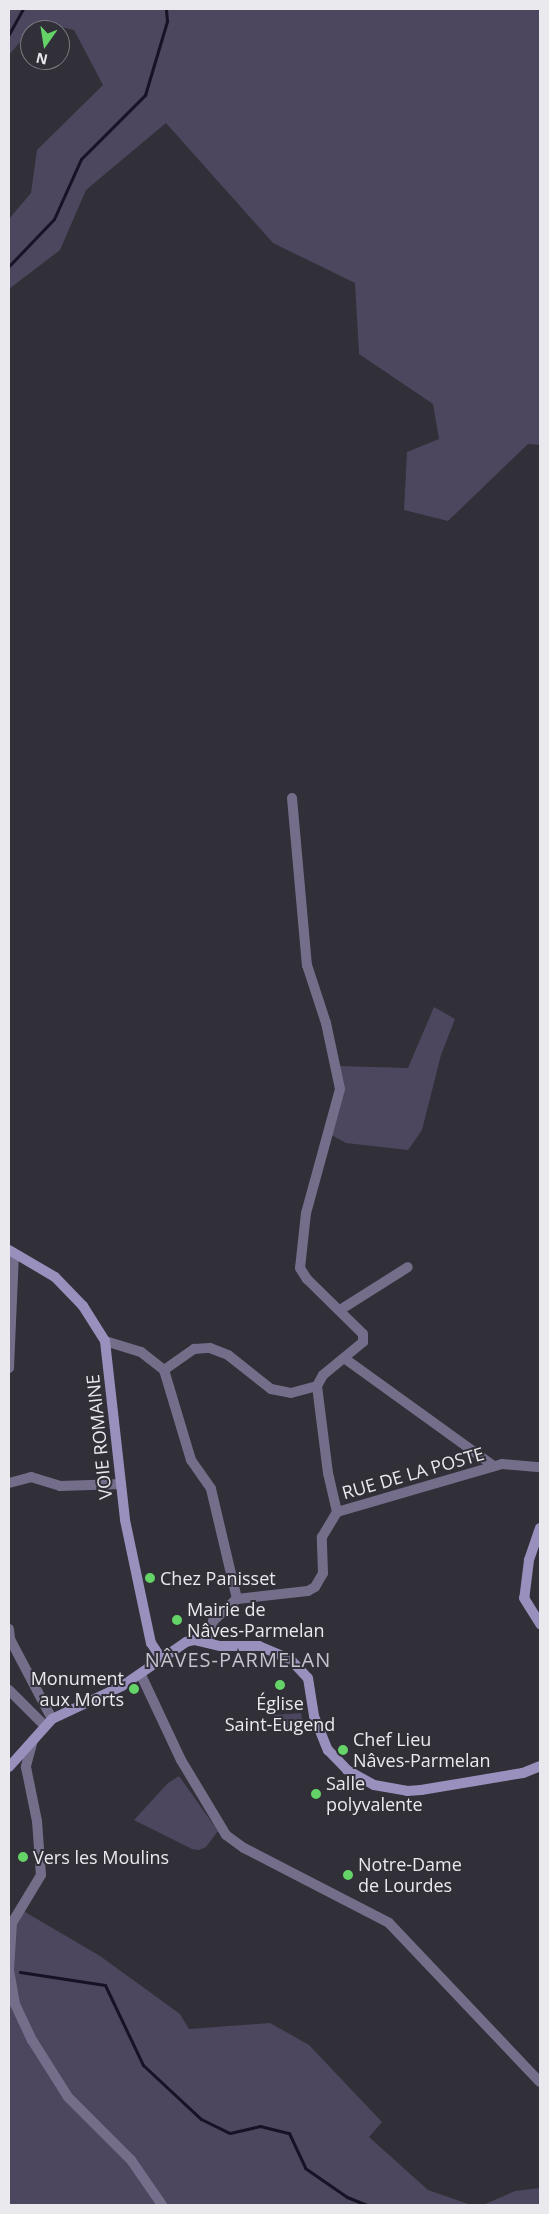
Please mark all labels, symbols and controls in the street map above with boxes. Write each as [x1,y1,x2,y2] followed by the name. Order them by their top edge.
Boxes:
[20,20,70,70] north arrow
[34,49,49,70] text: N
[82,1373,116,1501] street label: VOIE ROMAINE
[340,1442,486,1504] street label: RUE DE LA POSTE
[160,1567,276,1589] place label: Chez Panisset
[144,1572,156,1584] marker: Chez Panisset
[187,1599,325,1642] place label: Mairie de Nâves-Parmelan
[171,1614,183,1626] marker: Mairie de Nâves-Parmelan
[143,1647,333,1671] district label: NÂVES-PARMELAN
[31,1668,124,1710] place label: Monument aux Morts
[274,1679,286,1691] marker: Église Saint-Eugend
[128,1683,140,1695] marker: Monument aux Morts
[225,1693,335,1736] place label: Église Saint-Eugend
[353,1729,491,1772] place label: Chef Lieu Nâves-Parmelan
[337,1744,349,1756] marker: Chef Lieu Nâves-Parmelan
[326,1773,423,1816] place label: Salle polyvalente
[310,1788,322,1800] marker: Salle polyvalente
[33,1846,169,1868] place label: Vers les Moulins
[17,1851,29,1863] marker: Vers les Moulins
[358,1854,462,1896] place label: Notre-Dame de Lourdes
[342,1869,354,1881] marker: Notre-Dame de Lourdes

